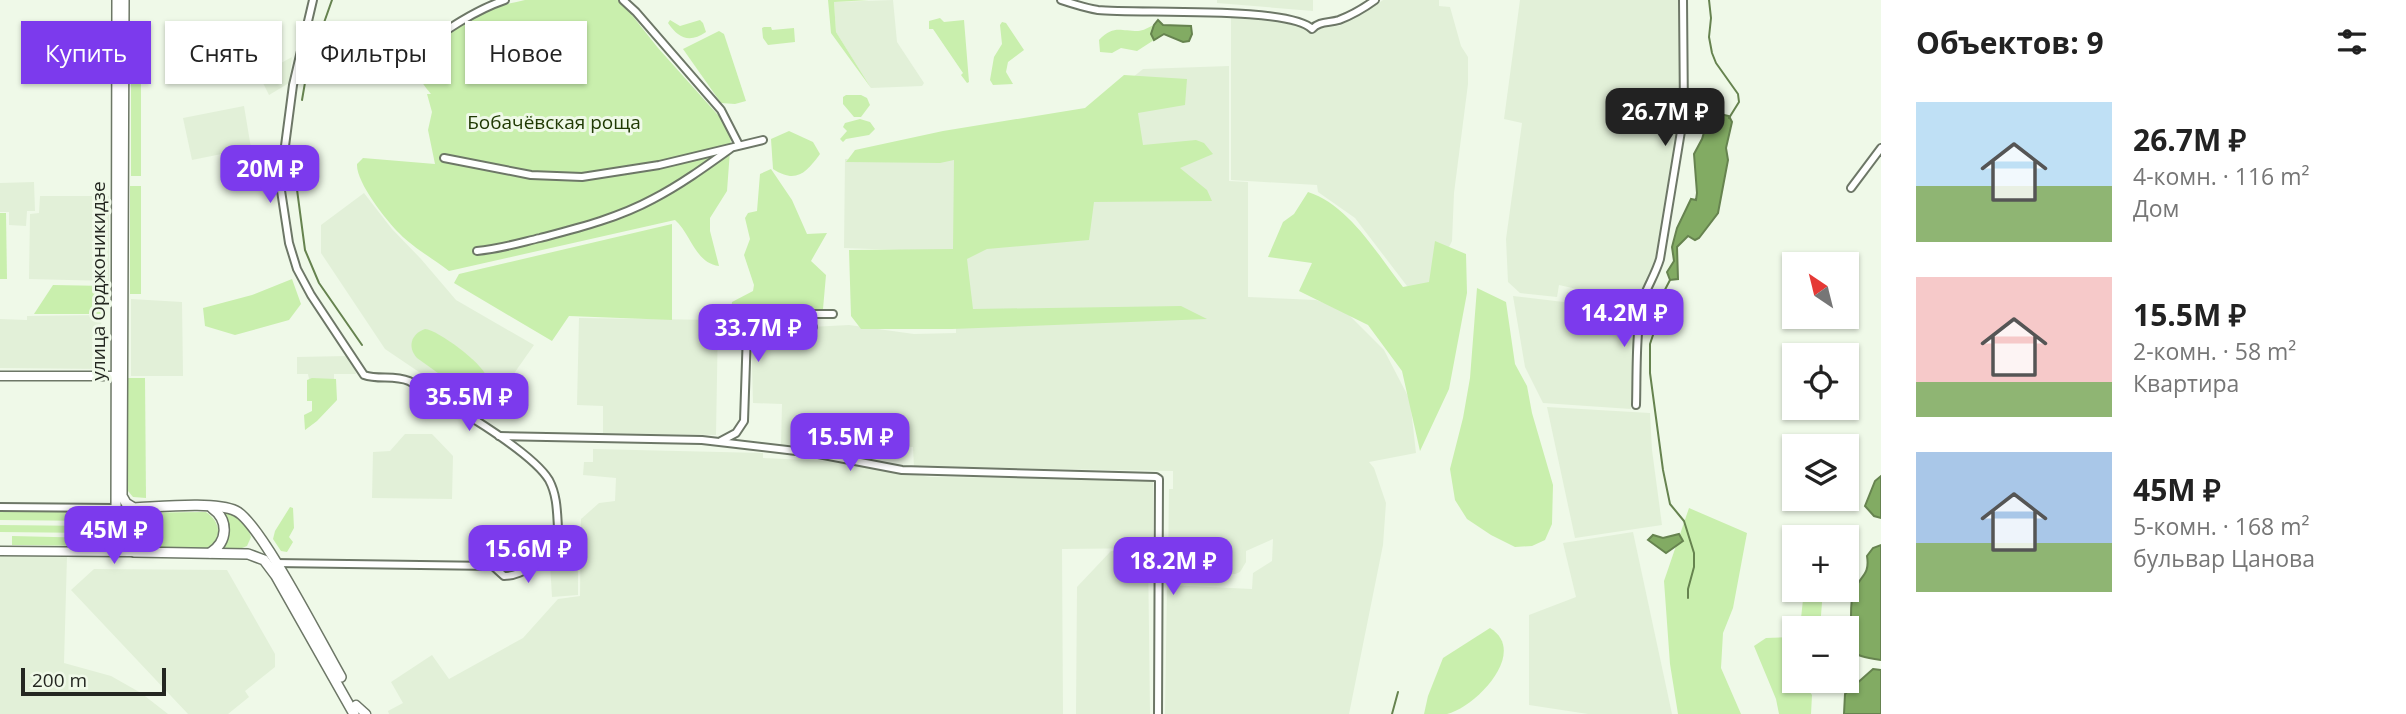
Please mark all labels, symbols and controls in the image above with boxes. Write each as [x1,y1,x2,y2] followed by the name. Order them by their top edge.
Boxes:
[21,21,151,84] chip: Купить
[165,21,282,84] chip: Снять
[296,21,451,84] chip: Фильтры
[465,21,587,84] chip: Новое
[1916,22,2104,63] text: Объектов: 9
[2333,23,2371,61] icon: filters
[1600,88,1730,148] pin: 26.7M ₽
[1621,95,1709,127] text: 26.7M ₽
[467,109,641,135] park label: Бобачёвская роща
[2133,119,2247,160] text: 26.7M ₽
[1972,130,2056,214] icon: home
[221,146,319,205] pin: 20M ₽
[236,152,304,184] text: 20M ₽
[2133,160,2309,192] text: 4-комн. · 116 m²
[85,181,111,381] street label: улица Орджоникидзе
[2133,192,2179,224] text: Дом
[1782,252,1858,329] north arrow
[1782,252,1859,693] map controls
[1559,290,1689,349] pin: 14.2M ₽
[2133,294,2247,335] text: 15.5M ₽
[1580,296,1668,328] text: 14.2M ₽
[693,304,823,364] pin: 33.7M ₽
[1972,305,2056,389] icon: home
[714,311,802,343] text: 33.7M ₽
[2133,335,2296,367] text: 2-комн. · 58 m²
[1782,343,1859,420] button: locate
[2133,367,2239,399] text: Квартира
[404,374,534,433] pin: 35.5M ₽
[425,380,513,412] text: 35.5M ₽
[785,414,915,473] pin: 15.5M ₽
[806,420,894,452] text: 15.5M ₽
[1782,434,1859,511] button: layers
[2133,469,2221,510] text: 45M ₽
[1972,480,2056,564] icon: home
[65,506,163,566] pin: 45M ₽
[2133,510,2309,542] text: 5-комн. · 168 m²
[80,513,148,545] text: 45M ₽
[1782,525,1859,602] button: +
[463,526,593,585] pin: 15.6M ₽
[484,532,572,564] text: 15.6M ₽
[1108,538,1238,597] pin: 18.2M ₽
[2133,542,2315,574] text: бульвар Цанова
[1129,544,1217,576] text: 18.2M ₽
[1782,616,1859,693] button: −
[21,665,166,697] scale bar
[32,667,87,693] text: 200 m

